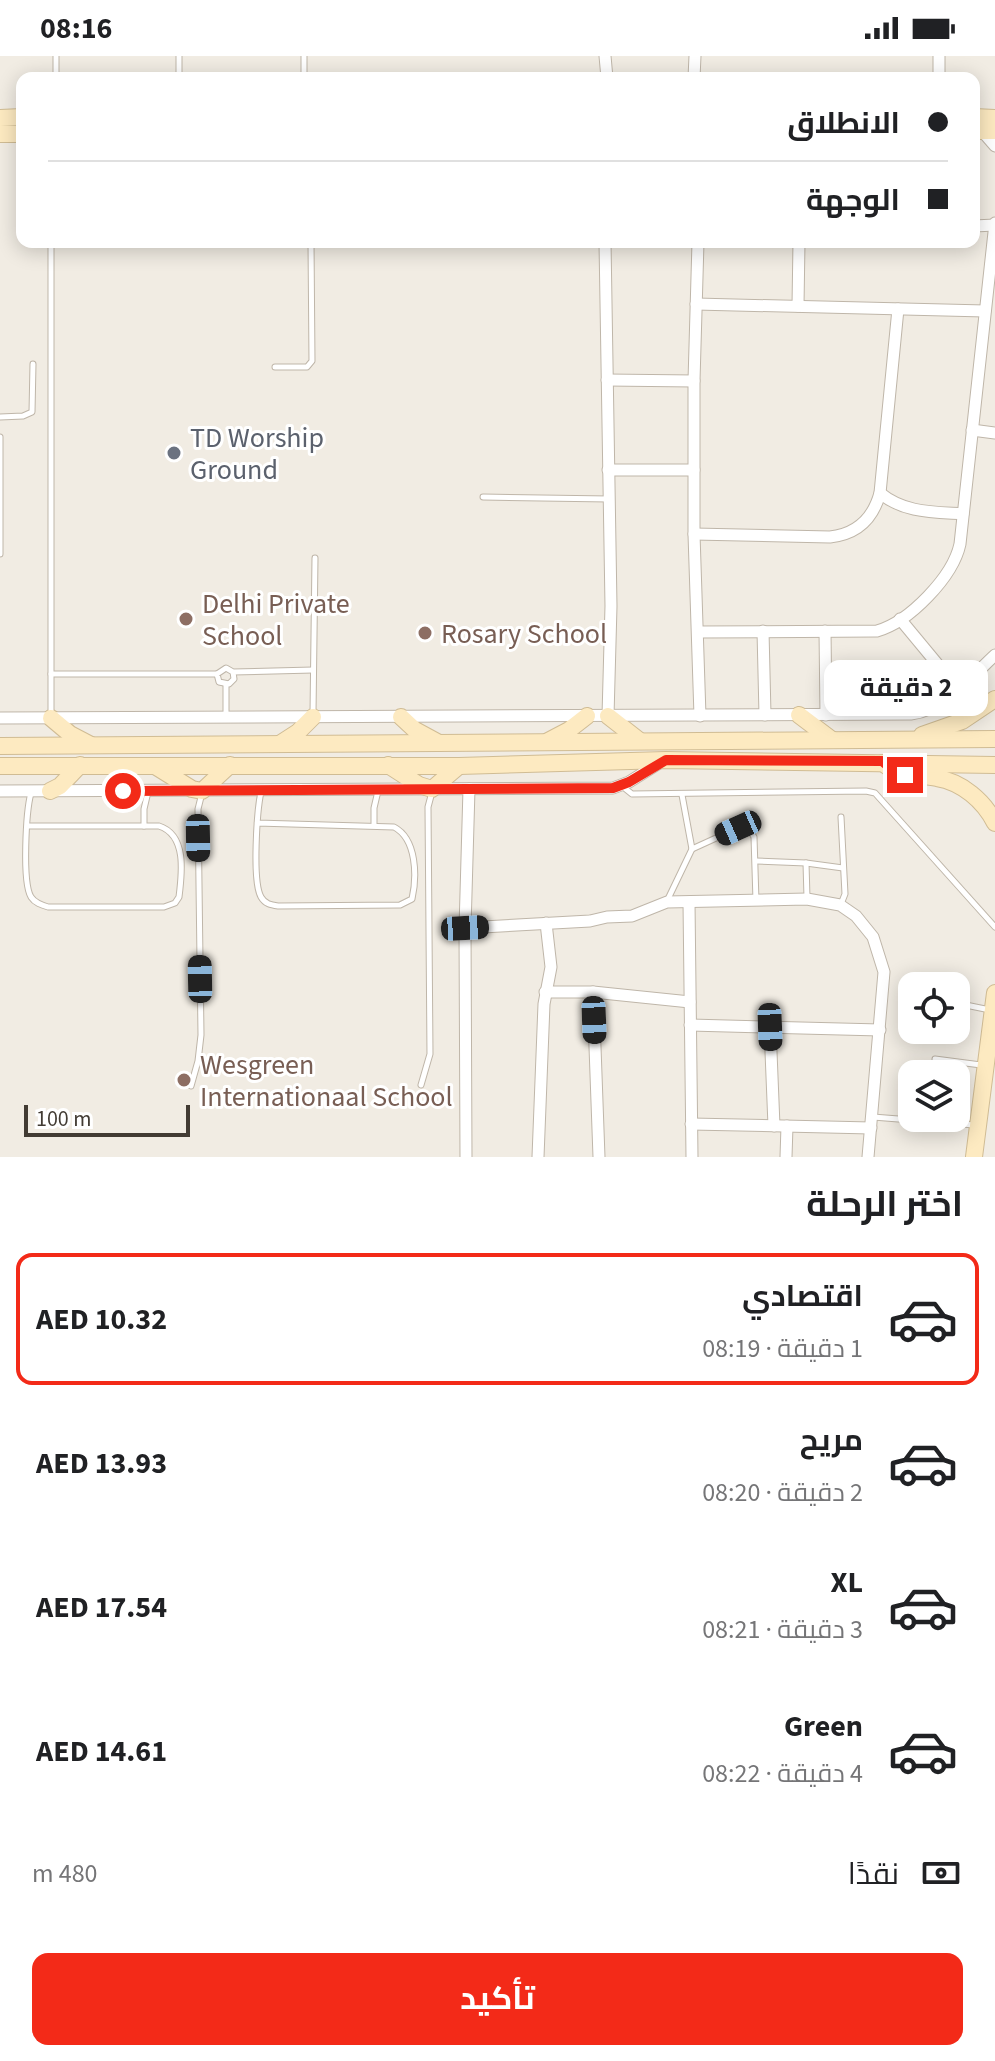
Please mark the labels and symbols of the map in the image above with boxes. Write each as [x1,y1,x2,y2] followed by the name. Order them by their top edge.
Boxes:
[190,418,324,490] place label: TD Worship Ground
[165,444,183,462] marker: TD Worship Ground
[202,584,350,656] place label: Delhi Private School
[177,610,195,628] marker: Delhi Private School
[441,614,607,654] place label: Rosary School
[416,624,434,642] marker: Rosary School
[823,659,987,715] callout: 2 دقيقة
[887,757,923,793] route end
[105,773,141,809] route start
[711,807,765,849] car
[186,814,210,862] car
[440,915,490,941] car
[188,955,212,1003] car
[581,996,607,1044] car
[757,1003,783,1051] car
[200,1045,453,1117] place label: Wesgreen Internationaal School
[175,1071,193,1089] marker: Wesgreen Internationaal School
[24,1101,190,1137] scale bar

